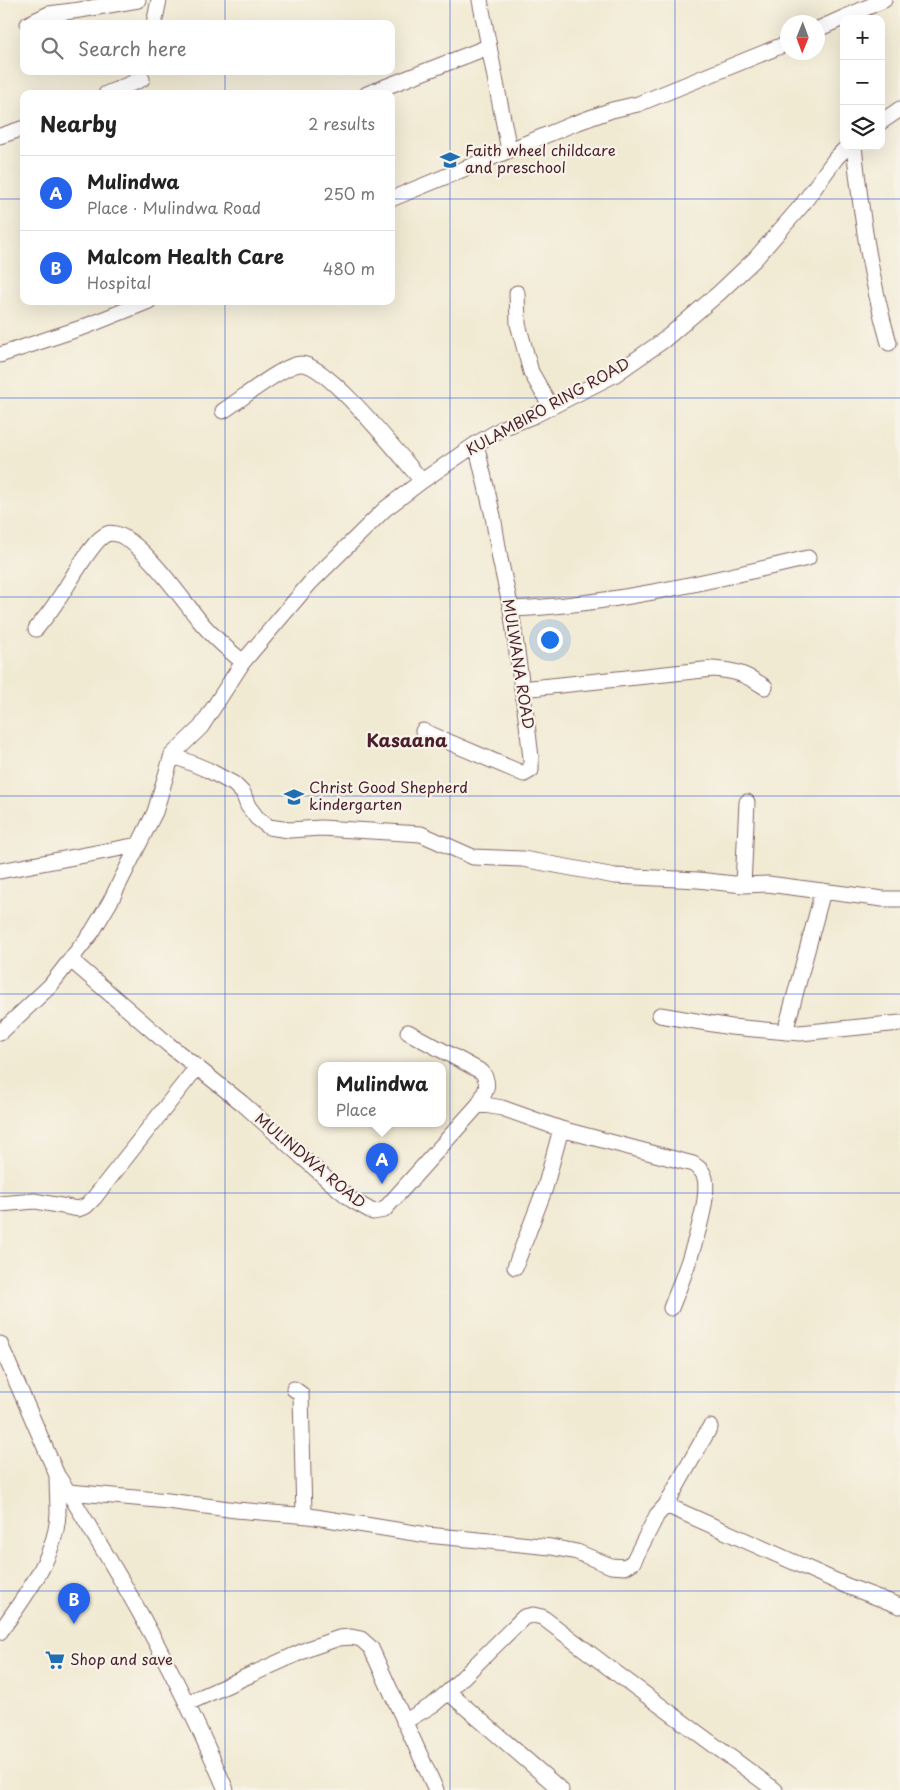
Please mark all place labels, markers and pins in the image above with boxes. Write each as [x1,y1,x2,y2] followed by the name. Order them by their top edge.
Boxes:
[465,138,616,178] place label: Faith wheel childcare and preschool
[439,149,461,171] school or university icon: Faith wheel childcare and preschool
[309,775,468,815] place label: Christ Good Shepherd kindergarten
[283,786,305,808] school or university icon: Christ Good Shepherd kindergarten
[366,1143,398,1184] pin: A
[58,1583,90,1624] pin: B
[70,1647,173,1670] place label: Shop and save
[44,1649,66,1671] supermarket icon: Shop and save

